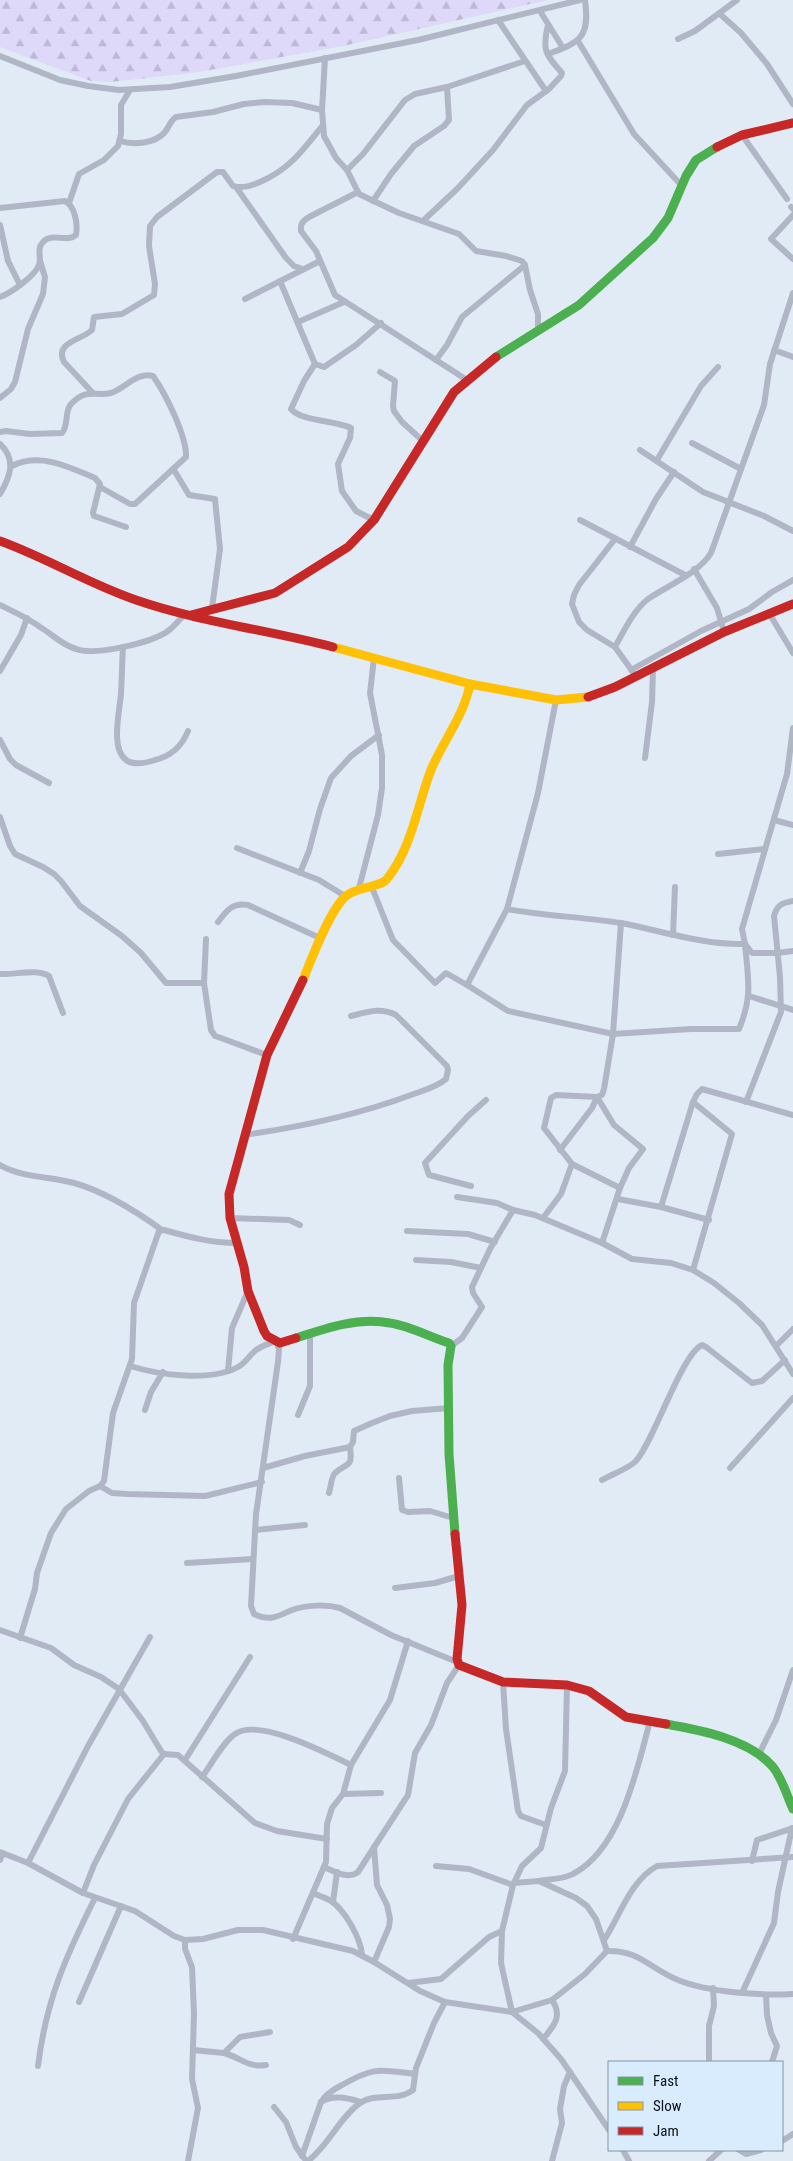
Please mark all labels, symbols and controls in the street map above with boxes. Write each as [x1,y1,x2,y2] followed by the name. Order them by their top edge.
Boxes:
[608,2061,783,2151] legend
[653,2072,678,2090] text: Fast
[653,2097,682,2115] text: Slow
[653,2122,679,2140] text: Jam

